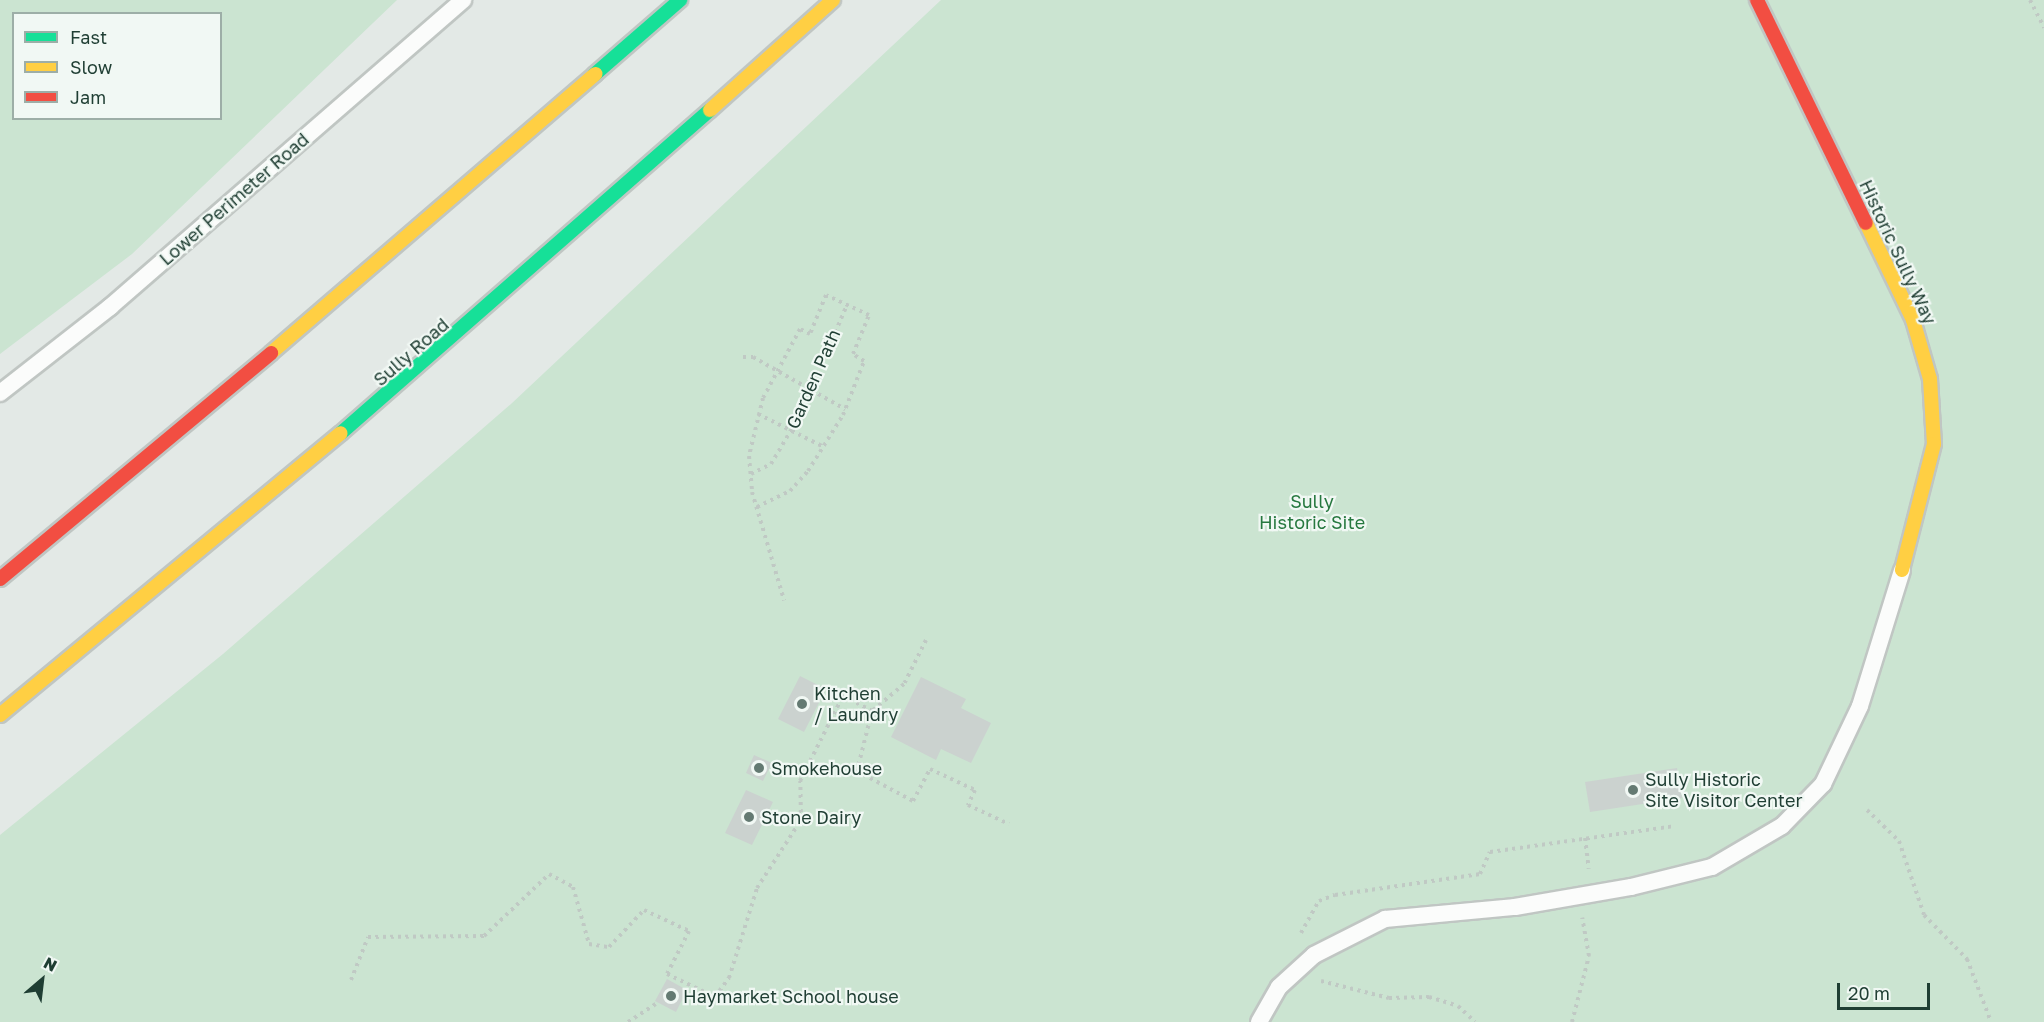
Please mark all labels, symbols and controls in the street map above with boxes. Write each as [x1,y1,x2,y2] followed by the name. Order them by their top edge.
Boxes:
[12,12,222,120] legend
[70,26,107,48] text: Fast
[70,56,112,78] text: Slow
[70,86,106,108] text: Jam
[155,128,313,270] street label: Lower Perimeter Road
[1855,176,1941,328] street label: Historic Sully Way
[369,314,453,390] street label: Sully Road
[781,326,845,432] street label: Garden Path
[1259,491,1365,534] park label: Sully Historic Site
[814,683,898,726] place label: Kitchen / Laundry
[795,697,809,711] marker: Kitchen / Laundry
[771,757,882,779] place label: Smokehouse
[752,761,766,775] marker: Smokehouse
[1645,769,1802,812] place label: Sully Historic Site Visitor Center
[1626,783,1640,797] marker: Sully Historic Site Visitor Center
[761,806,861,828] place label: Stone Dairy
[742,810,756,824] marker: Stone Dairy
[12,950,72,1010] north arrow
[40,952,61,976] text: N
[1840,971,1933,1009] scale bar
[1848,982,1890,1004] text: 20 m
[683,985,899,1007] place label: Haymarket School house
[664,989,678,1003] marker: Haymarket School house

